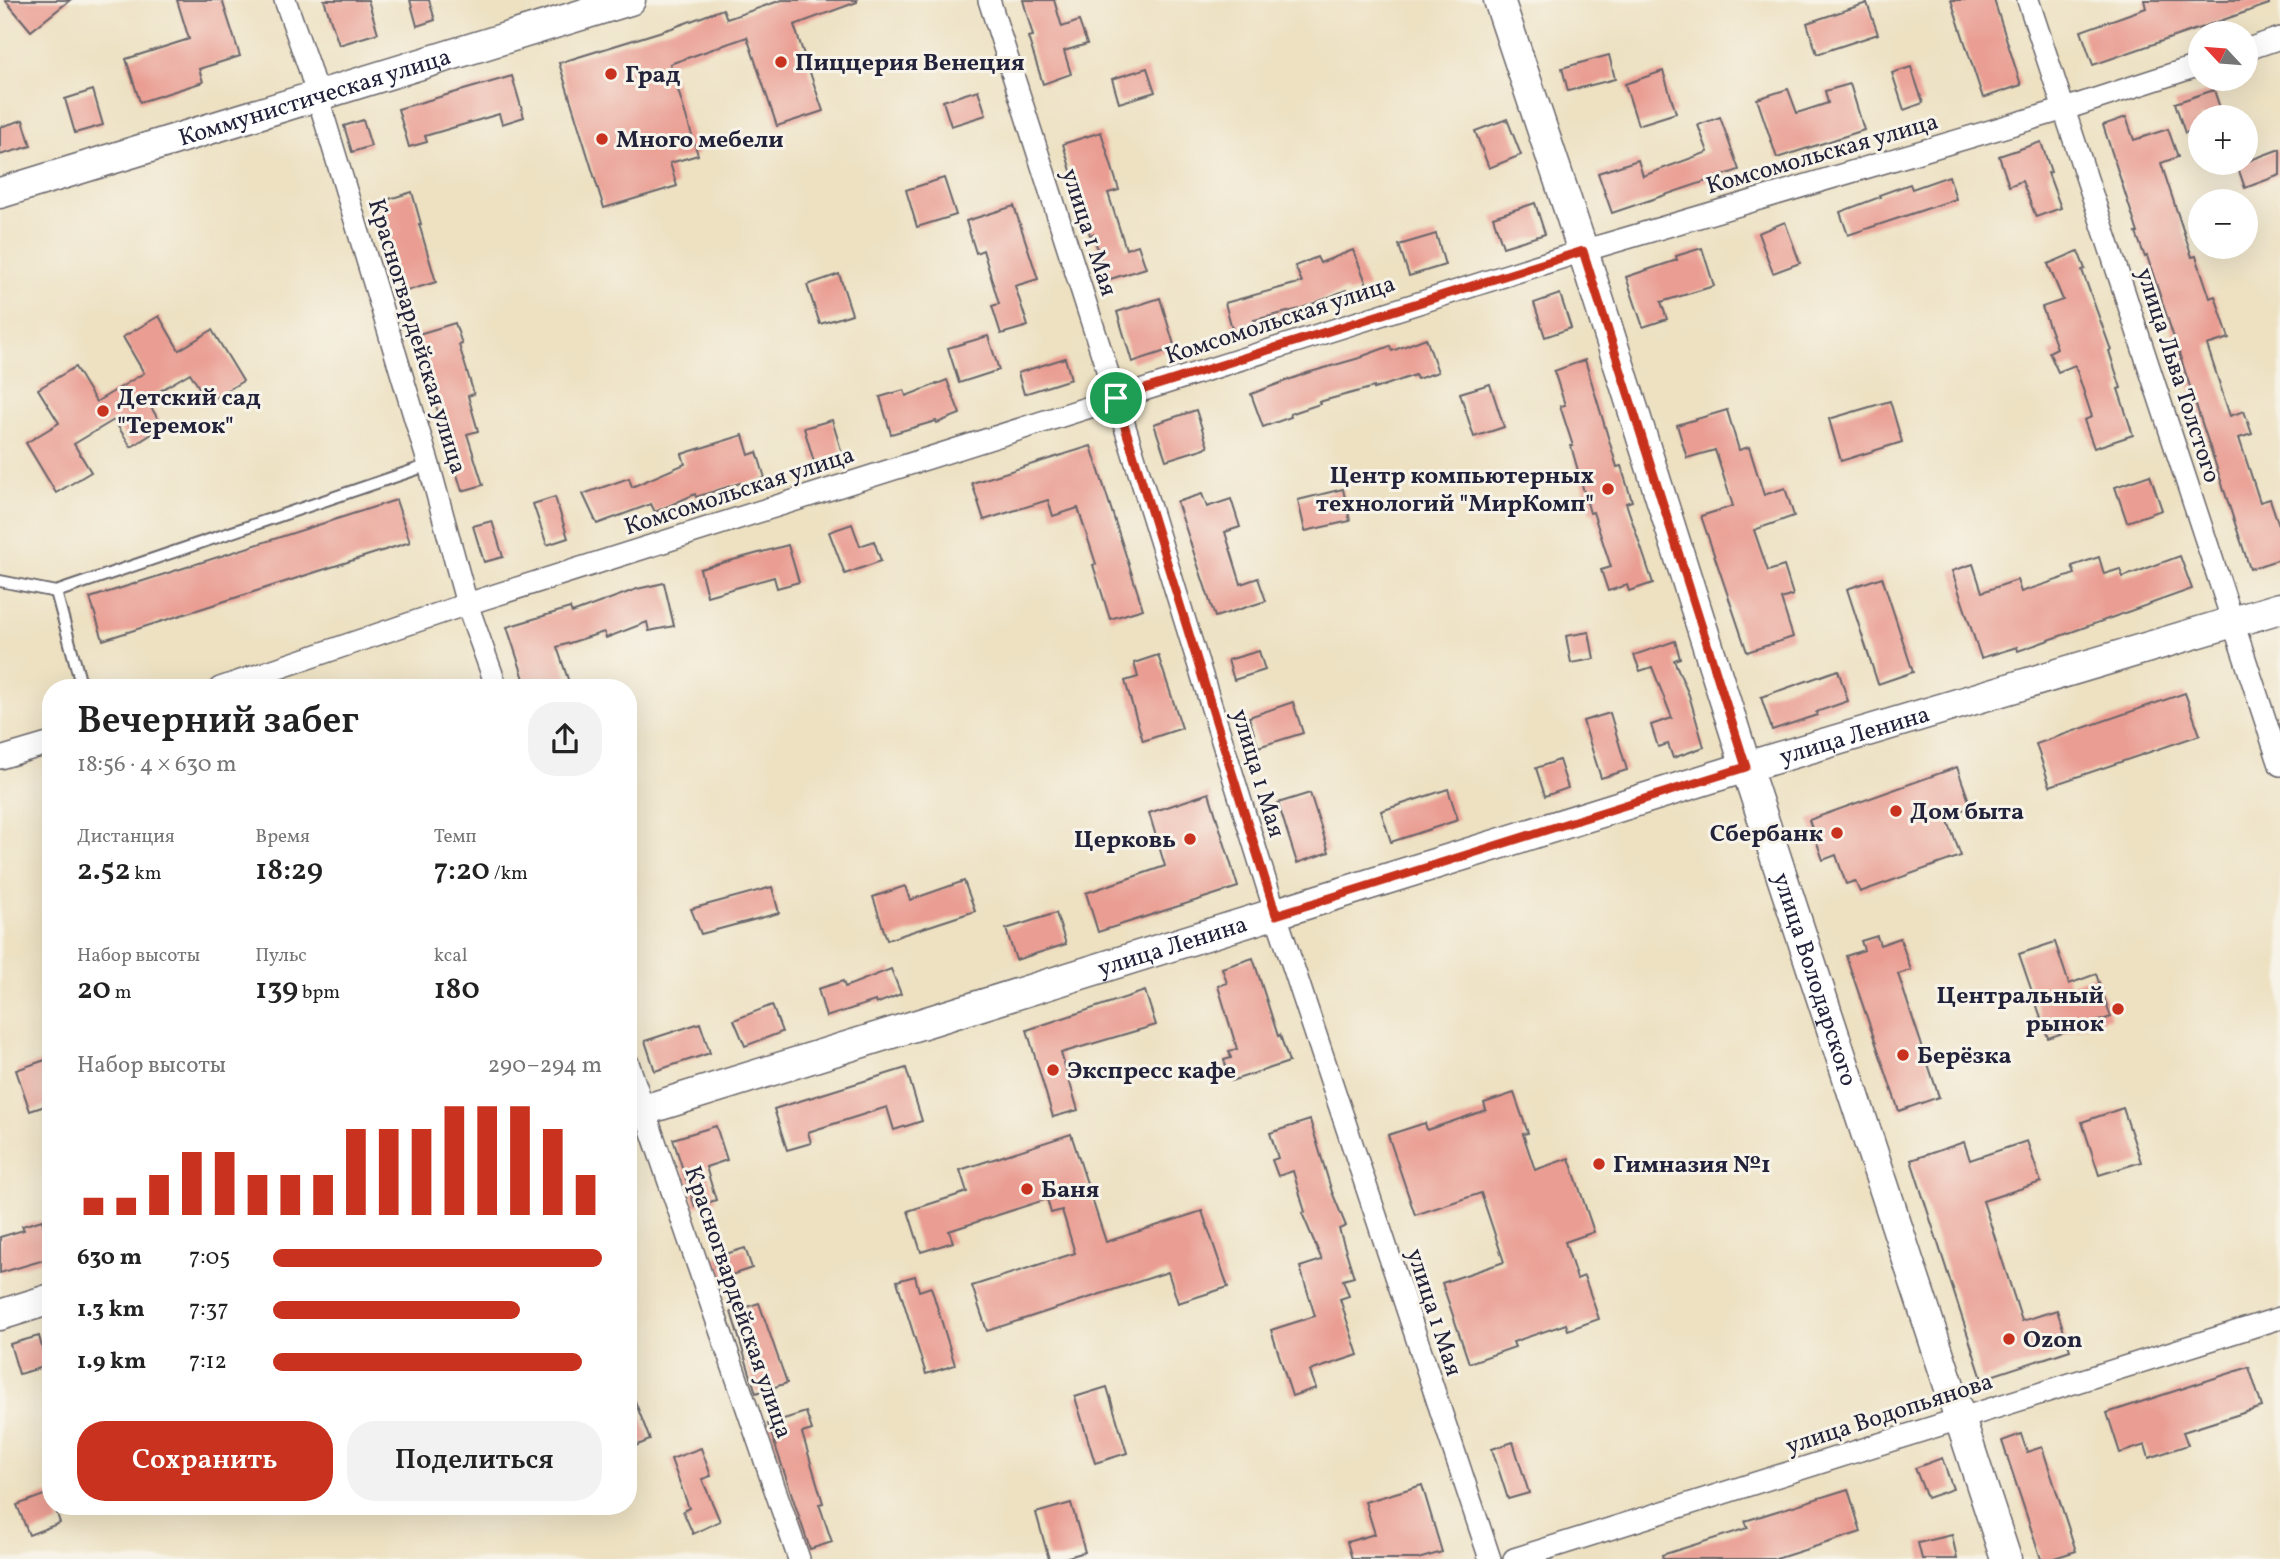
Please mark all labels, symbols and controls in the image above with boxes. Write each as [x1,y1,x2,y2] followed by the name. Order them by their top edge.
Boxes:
[2188,21,2258,91] north arrow
[2188,21,2258,259] map controls
[175,41,455,156] street label: Коммунистическая улица
[795,47,1025,81] place label: Пиццерия Венеция
[773,54,789,70] marker: Пиццерия Венеция
[625,59,681,93] place label: Град
[603,66,619,82] marker: Град
[1702,105,1943,204] street label: Комсомольская улица
[2188,105,2258,175] button: +
[616,124,784,158] place label: Много мебели
[594,131,610,147] marker: Много мебели
[1051,164,1125,301] street label: улица 1 Мая
[2188,189,2258,259] button: −
[358,195,474,478] street label: Красногвардейская улица
[2126,264,2228,488] street label: улица Льва Толстого
[1161,268,1400,374] street label: Комсомольская улица
[1086,368,1146,428] pin
[1097,379,1135,417] icon: arrive
[117,382,261,444] place label: Детский сад "Теремок"
[95,403,111,419] marker: Детский сад "Теремок"
[620,439,859,545] street label: Комсомольская улица
[1316,460,1594,522] place label: Центр компьютерных технологий "МирКомп"
[1600,481,1616,497] marker: Центр компьютерных технологий "МирКомп"
[77,696,359,749] text: Вечерний забег
[1776,698,1934,775] street label: улица Ленина
[528,702,602,776] button: share
[1221,705,1293,842] street label: улица 1 Мая
[77,749,236,781] text: 18:56 · 4 × 630 m
[1910,796,2024,830] place label: Дом быта
[1888,803,1904,819] marker: Дом быта
[1710,818,1823,852] place label: Сбербанк
[77,824,175,850] text: Дистанция
[255,824,310,850] text: Время
[434,824,477,850] text: Темп
[1074,824,1176,858] place label: Церковь
[1829,825,1845,841] marker: Сбербанк
[1182,831,1198,847] marker: Церковь
[77,850,131,892] text: 2.52
[255,850,323,892] text: 18:29
[434,850,490,892] text: 7:20
[131,861,162,887] text: km
[490,861,528,887] text: /km
[1763,869,1865,1091] street label: улица Володарского
[1094,908,1252,987] street label: улица Ленина
[77,943,200,969] text: Набор высоты
[255,943,307,969] text: Пульс
[434,943,467,969] text: kcal
[77,969,111,1011] text: 20
[255,969,298,1011] text: 139
[434,969,480,1011] text: 180
[111,980,132,1006] text: m
[298,980,340,1006] text: bpm
[1936,980,2104,1042] place label: Центральный рынок
[2110,1001,2126,1017] marker: Центральный рынок
[1917,1040,2012,1074] place label: Берёзка
[1895,1047,1911,1063] marker: Берёзка
[77,1050,226,1082] text: Набор высоты
[488,1050,602,1082] text: 290–294 m
[1067,1055,1236,1089] place label: Экспресс кафе
[1045,1062,1061,1078] marker: Экспресс кафе
[1613,1149,1771,1183] place label: Гимназия №1
[1591,1156,1607,1172] marker: Гимназия №1
[674,1162,800,1443] street label: Красногвардейская улица
[1041,1174,1099,1208] place label: Баня
[1019,1181,1035,1197] marker: Баня
[77,1242,142,1274] text: 630 m
[189,1242,230,1274] text: 7:05
[1396,1244,1470,1381] street label: улица 1 Мая
[77,1294,145,1326] text: 1.3 km
[189,1294,229,1326] text: 7:37
[2023,1324,2083,1358] place label: Ozon
[2001,1331,2017,1347] marker: Ozon
[77,1346,146,1378] text: 1.9 km
[189,1346,227,1378] text: 7:12
[1782,1365,1997,1464] street label: улица Водопьянова
[77,1421,333,1501] button: Сохранить
[347,1421,602,1501] button: Поделиться

